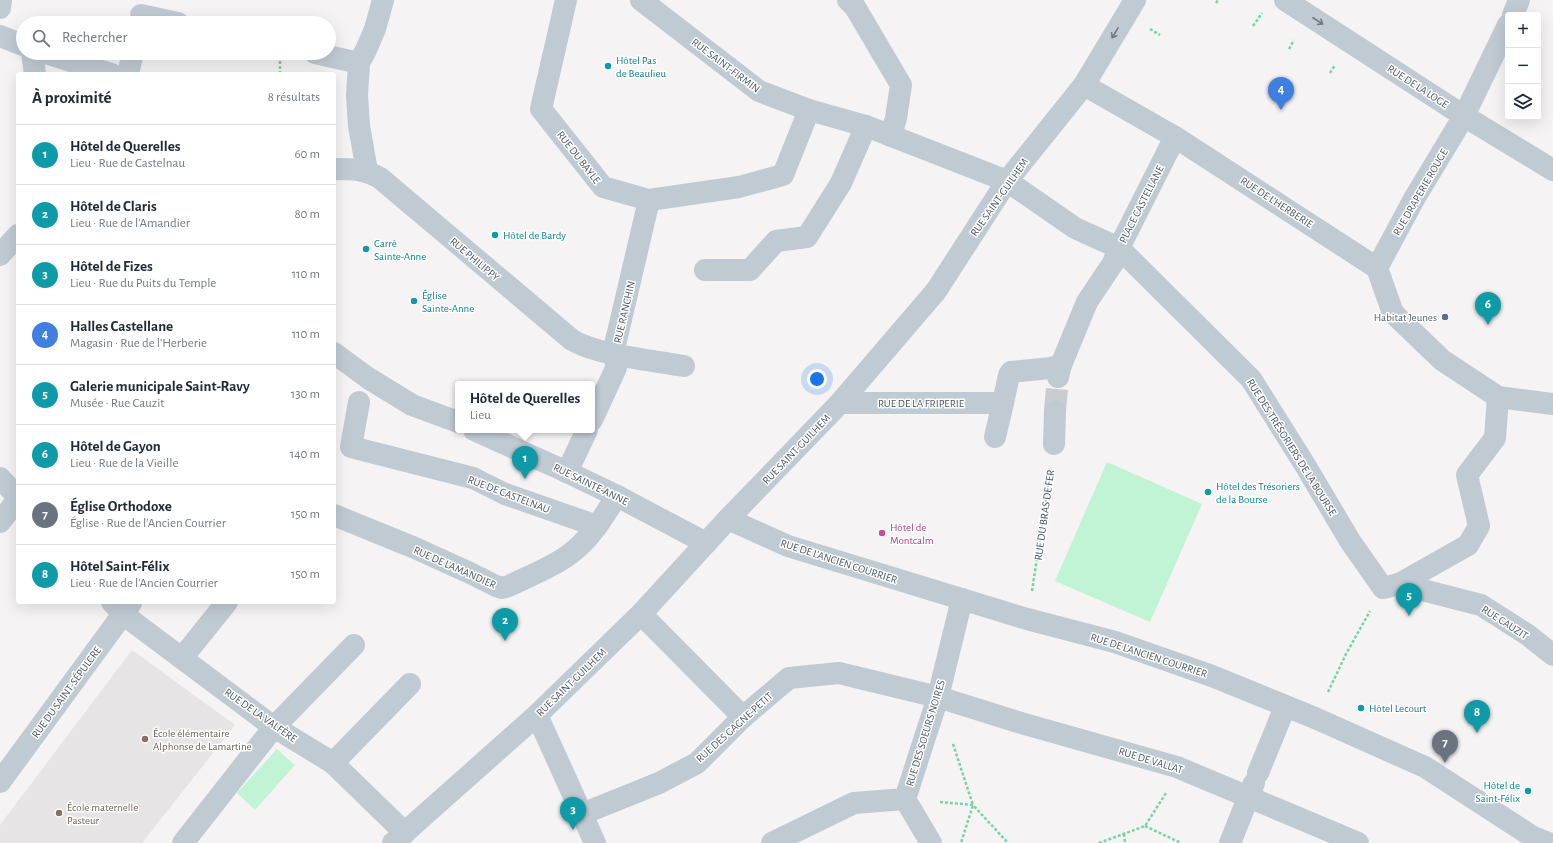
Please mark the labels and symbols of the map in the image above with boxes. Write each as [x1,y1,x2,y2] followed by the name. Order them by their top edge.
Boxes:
[1312,17,1323,25] one-way arrow
[1110,27,1118,39] one-way arrow
[689,36,762,95] street label: RUE SAINT-FIRMIN
[616,55,667,79] place label: Hôtel Pas de Beaulieu
[603,61,613,71] marker: Hôtel Pas de Beaulieu
[1385,63,1451,110] street label: RUE DE LA LOGE
[1268,77,1294,110] pin: 4
[555,129,603,186] street label: RUE DU BAYLE
[1391,146,1450,238] street label: RUE DRAPERIE ROUGE
[968,156,1031,238] street label: RUE SAINT-GUILHEM
[1117,163,1166,245] street label: PLACE CASTELLANE
[1239,175,1316,230] street label: RUE DE L'HERBERIE
[490,230,500,240] marker: Hôtel de Bardy
[503,230,566,241] place label: Hôtel de Bardy
[448,236,502,283] street label: RUE PHILIPPY
[374,238,426,262] place label: Carré Sainte-Anne
[361,244,371,254] marker: Carré Sainte-Anne
[612,280,637,344] street label: RUE RANCHIN
[422,289,474,314] place label: Église Sainte-Anne
[1475,292,1501,325] pin: 6
[409,296,419,306] marker: Église Sainte-Anne
[1374,312,1437,323] place label: Habitat Jeunes
[1440,312,1450,322] marker: Habitat Jeunes
[807,369,827,389] your location
[1245,376,1340,518] street label: RUE DES TRÉSORIERS DE LA BOURSE
[878,398,965,409] street label: RUE DE LA FRIPERIE
[760,412,833,486] street label: RUE SAINT-GUILHEM
[512,446,538,479] pin: 1
[552,462,630,508] street label: RUE SAINTE-ANNE
[1033,469,1056,561] street label: RUE DU BRAS DE FER
[466,474,552,515] street label: RUE DE CASTELNAU
[1216,481,1300,505] place label: Hôtel des Trésoriers de la Bourse
[1203,487,1213,497] marker: Hôtel des Trésoriers de la Bourse
[890,522,934,546] place label: Hôtel de Montcalm
[877,528,887,538] marker: Hôtel de Montcalm
[779,537,899,586] street label: RUE DE L'ANCIEN COURRIER
[412,544,498,591] street label: RUE DE L'AMANDIER
[1396,583,1422,616] pin: 5
[1480,603,1530,642] street label: RUE CAUZIT
[492,608,518,641] pin: 2
[1089,631,1209,680] street label: RUE DE L'ANCIEN COURRIER
[29,643,104,740] street label: RUE DU SAINT-SÉPULCRE
[534,646,609,718] street label: RUE SAINT-GUILHEM
[904,679,947,788] street label: RUE DES SOEURS NOIRES
[223,686,300,745] street label: RUE DE LA VALFÈRE
[694,690,775,765] street label: RUE DES GAGNE-PETIT
[1464,700,1490,733] pin: 8
[1356,703,1366,713] marker: Hôtel Lecourt
[1369,703,1427,714] place label: Hôtel Lecourt
[153,727,252,752] place label: École élémentaire Alphonse de Lamartine
[1432,730,1458,763] pin: 7
[140,734,150,744] marker: École élémentaire Alphonse de Lamartine
[1117,745,1185,776] street label: RUE DE VALLAT
[1476,780,1520,804] place label: Hôtel de Saint-Félix
[1523,786,1533,796] marker: Hôtel de Saint-Félix
[560,797,586,830] pin: 3
[67,801,138,826] place label: École maternelle Pasteur
[54,808,64,818] marker: École maternelle Pasteur

